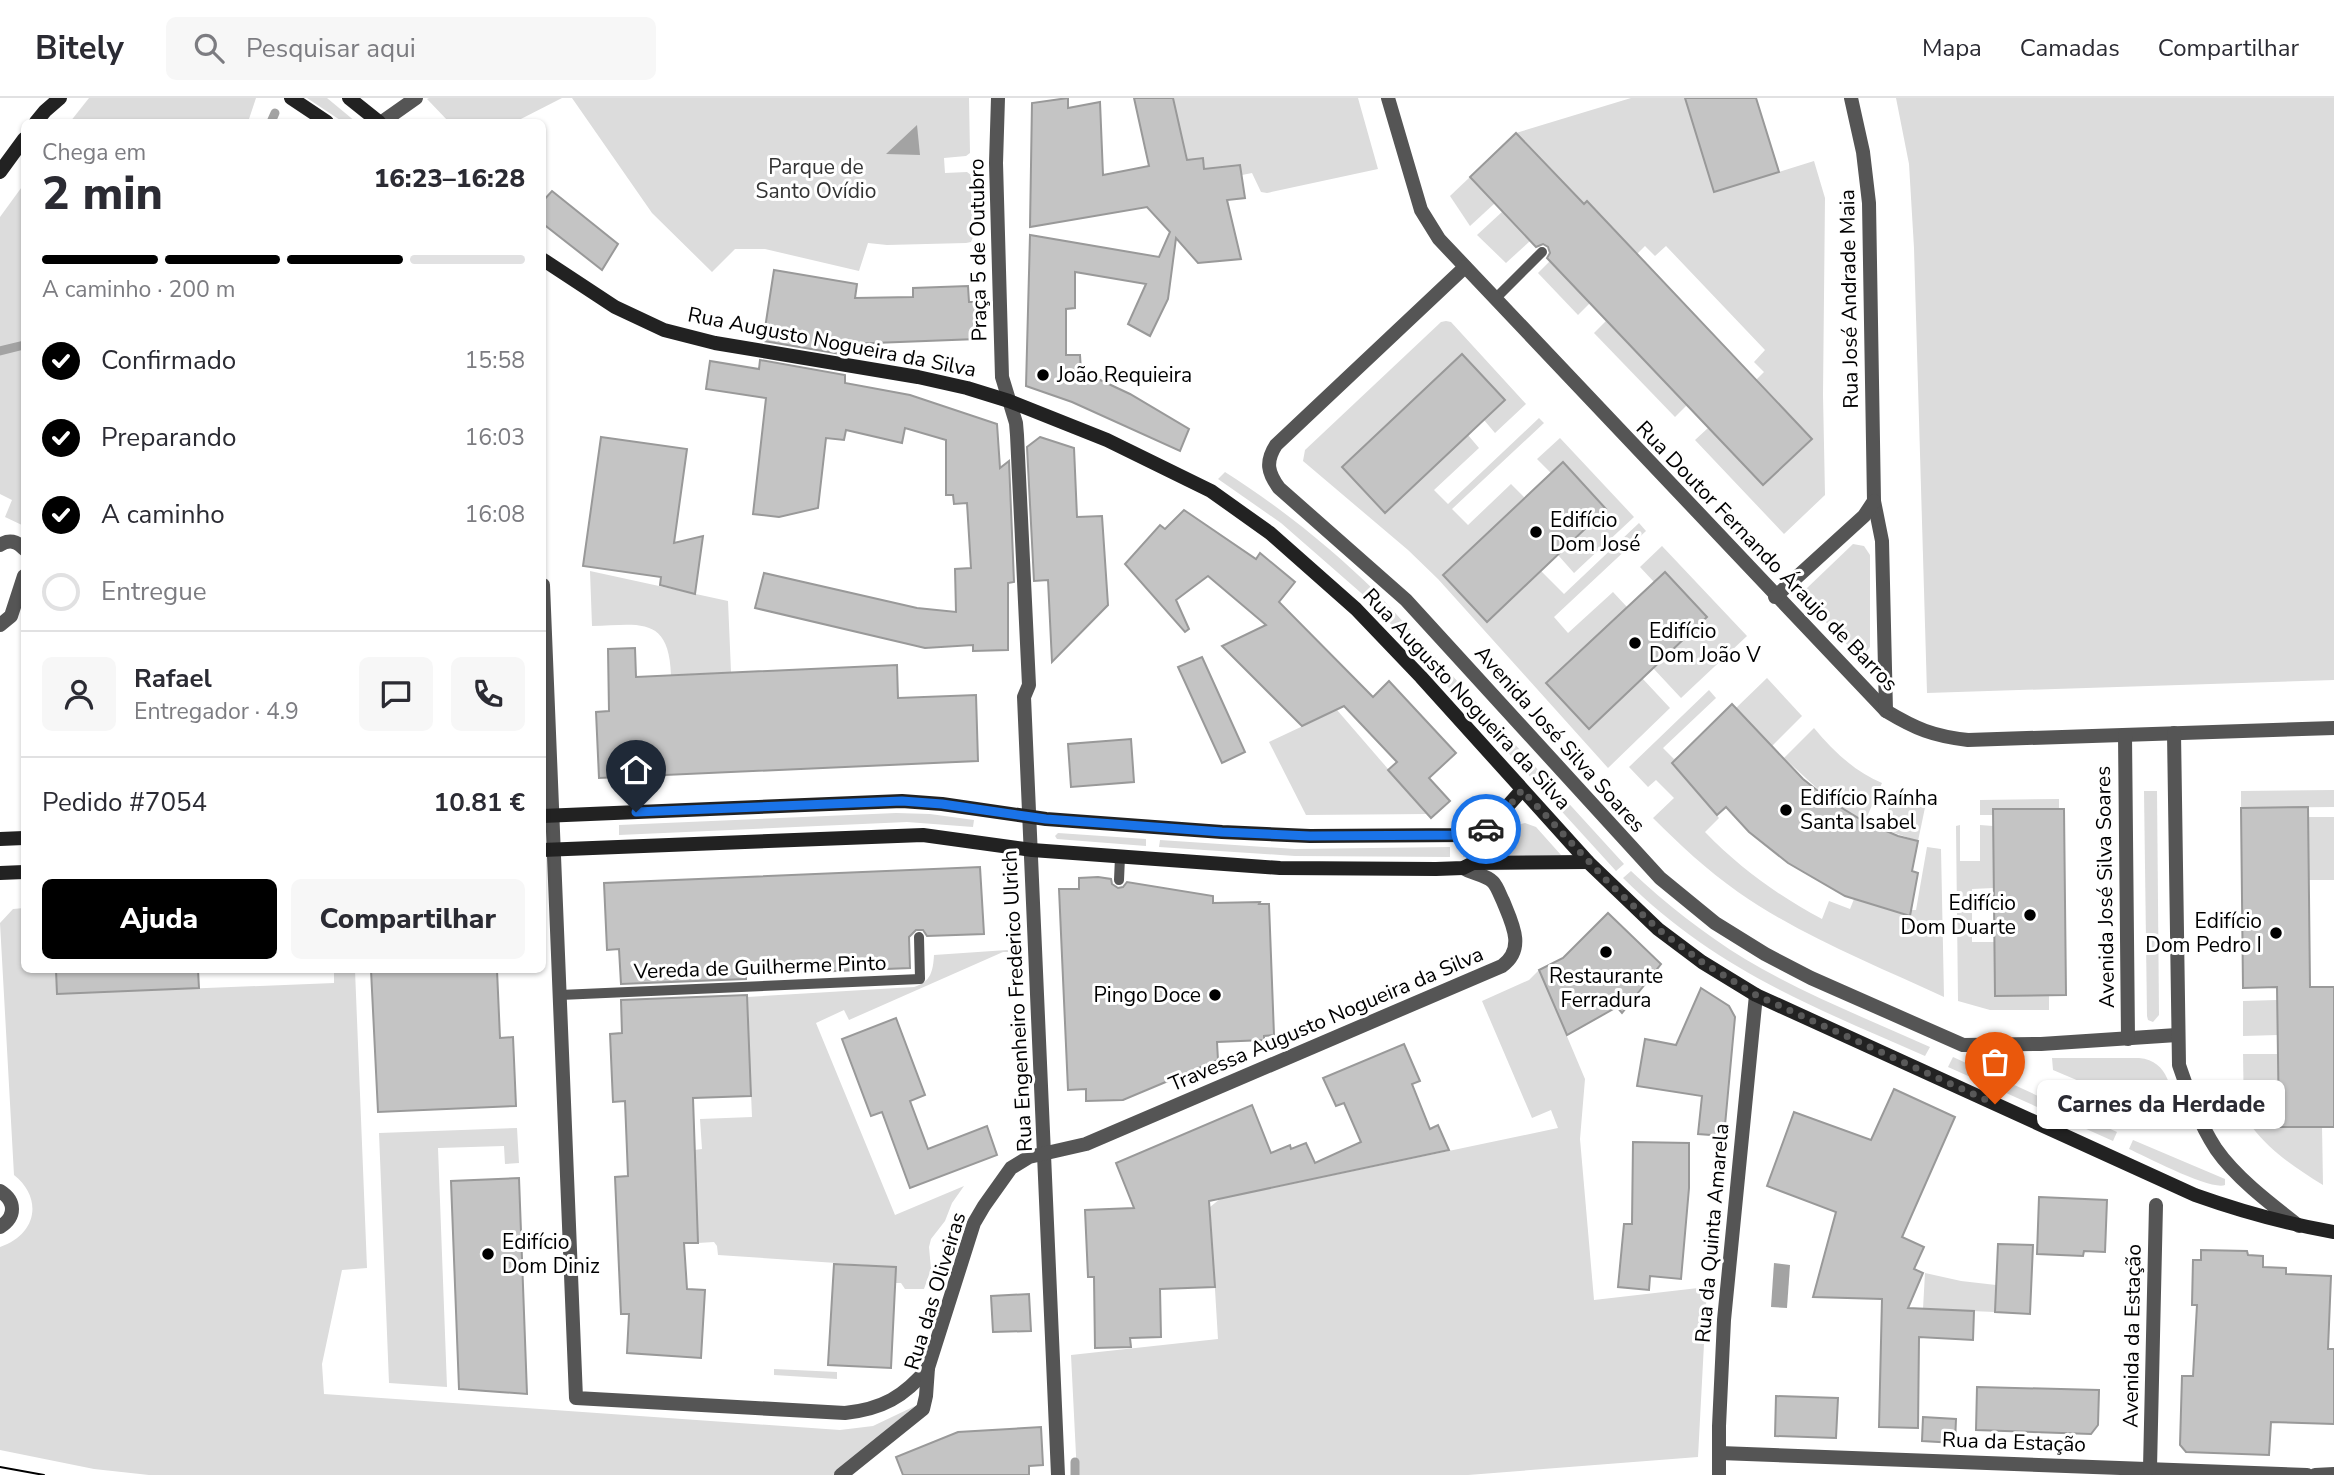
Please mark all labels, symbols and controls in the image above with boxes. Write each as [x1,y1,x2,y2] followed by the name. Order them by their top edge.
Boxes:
[166,17,656,80] search box
[35,26,124,71] text: Bitely
[190,29,228,67] icon: search
[246,31,416,66] text: Pesquisar aqui
[1922,32,1982,64] text: Mapa
[2020,32,2120,64] text: Camadas
[2158,32,2299,64] text: Compartilhar
[42,137,146,168] text: Chega em
[756,153,876,205] park label: Parque de Santo Ovídio
[962,158,994,342] street label: Praça 5 de Outubro
[374,161,525,196] text: 16:23–16:28
[42,162,163,225] text: 2 min
[1833,189,1865,409] street label: Rua José Andrade Maia
[42,274,235,305] text: A caminho · 200 m
[685,300,979,384] street label: Rua Augusto Nogueira da Silva
[42,342,80,380] icon: check
[101,343,236,378] text: Confirmado
[465,345,525,376] text: 15:58
[1056,361,1192,389] place label: João Requieira
[1035,367,1051,383] marker: João Requieira
[1630,415,1904,697] street label: Rua Doutor Fernando Áraujo de Barros
[42,419,80,457] icon: check
[101,420,236,455] text: Preparando
[465,422,525,453] text: 16:03
[42,496,80,534] icon: check
[101,497,225,532] text: A caminho
[465,499,525,530] text: 16:08
[1550,506,1640,558] place label: Edifício Dom José
[1528,524,1544,540] marker: Edifício Dom José
[101,574,207,609] text: Entregue
[1357,582,1577,816] street label: Rua Augusto Nogueira da Silva
[1649,617,1761,669] place label: Edifício Dom João V
[1627,635,1643,651] marker: Edifício Dom João V
[1468,639,1652,839] street label: Avenida José Silva Soares
[42,657,116,731] button: person
[359,657,433,731] button: chat
[451,657,525,731] button: phone
[134,661,212,696] text: Rafael
[134,696,299,727] text: Entregador · 4.9
[606,740,666,812] pin
[617,751,655,789] icon: home
[2089,765,2121,1009] street label: Avenida José Silva Soares
[1800,784,1938,836] place label: Edifício Raínha Santa Isabel
[42,785,207,820] text: Pedido #7054
[434,785,525,820] text: 10.81 €
[1451,794,1521,864] courier
[1778,802,1794,818] marker: Edifício Raínha Santa Isabel
[1467,810,1505,848] icon: car
[995,849,1039,1153] street label: Rua Engenheiro Frederico Ulrich
[42,879,277,959] button: Ajuda
[291,879,525,959] button: Compartilhar
[1900,889,2016,941] place label: Edifício Dom Duarte
[2022,907,2038,923] marker: Edifício Dom Duarte
[2145,907,2262,959] place label: Edifício Dom Pedro I
[2268,925,2284,941] marker: Edifício Dom Pedro I
[1164,940,1488,1098] street label: Travessa Augusto Nogueira da Silva
[1598,944,1614,960] marker: Restaurante Ferradura
[632,949,887,985] street label: Vereda de Guilherme Pinto
[1549,962,1663,1014] place label: Restaurante Ferradura
[1094,981,1201,1009] place label: Pingo Doce
[1207,987,1223,1003] marker: Pingo Doce
[1965,1032,2025,1104] pin
[1976,1043,2014,1081] icon: bag
[2037,1080,2286,1128] callout: Carnes da Herdade
[2057,1089,2265,1120] text: Carnes da Herdade
[1688,1122,1736,1344] street label: Rua da Quinta Amarela
[898,1209,972,1373] street label: Rua das Oliveiras
[502,1228,600,1280] place label: Edifício Dom Diniz
[2116,1244,2148,1428] street label: Avenida da Estação
[480,1246,496,1262] marker: Edifício Dom Diniz
[1941,1425,2087,1459] street label: Rua da Estação

